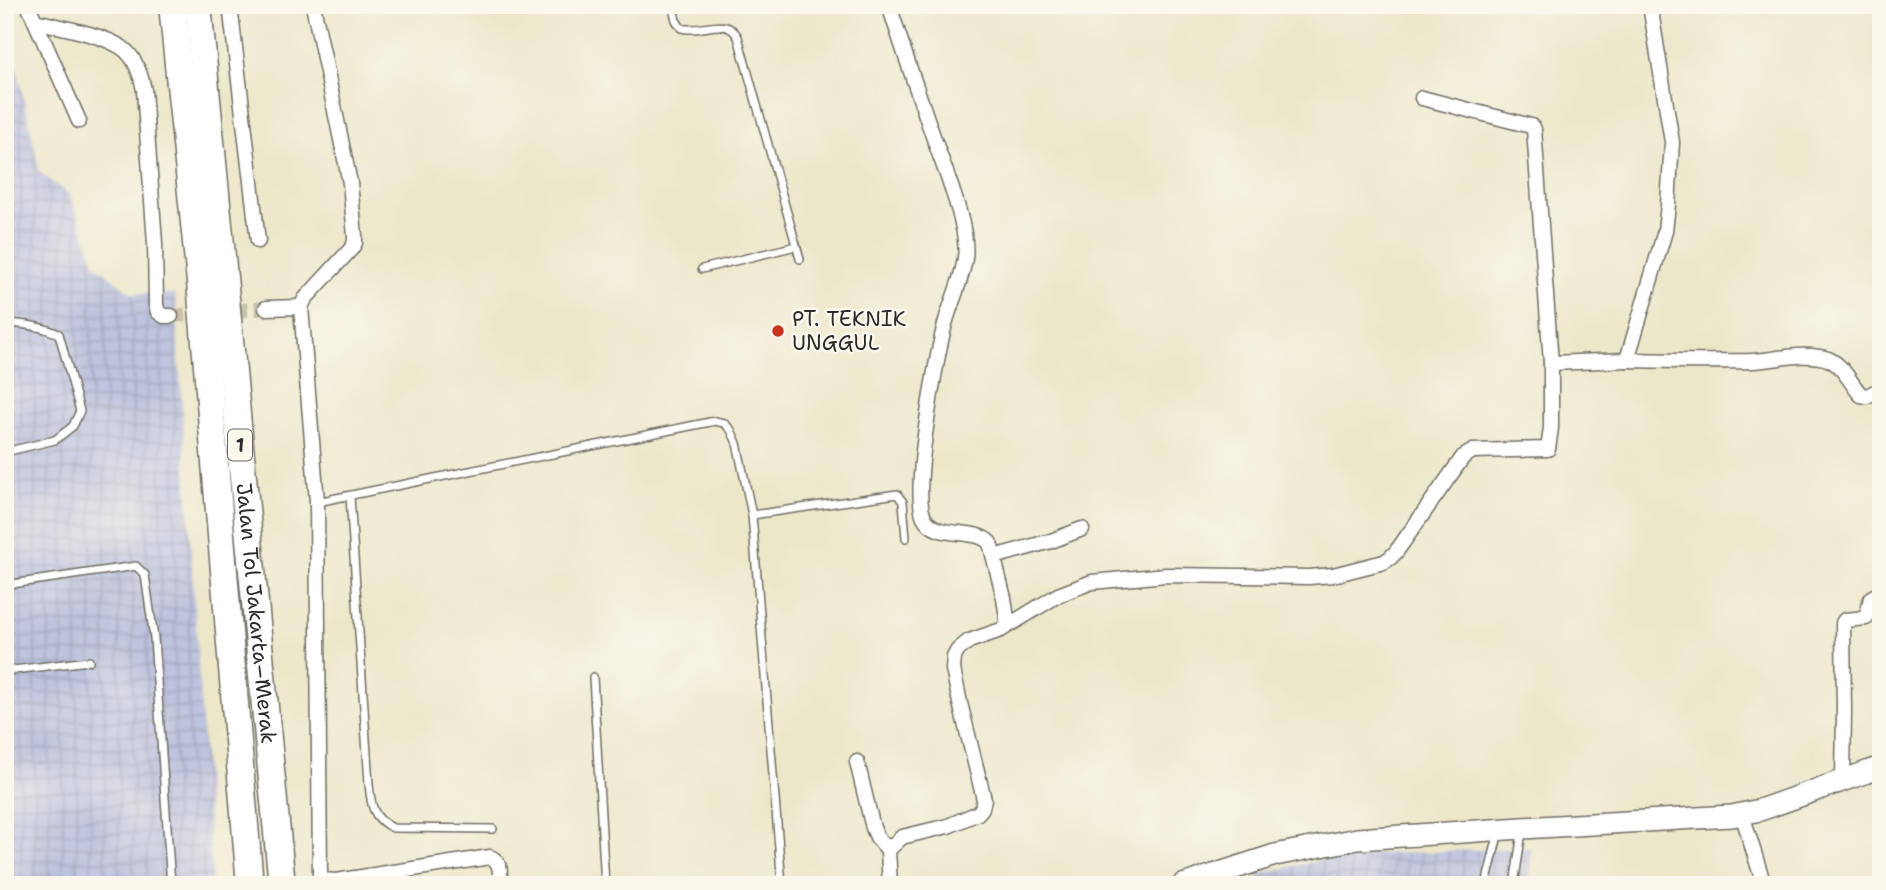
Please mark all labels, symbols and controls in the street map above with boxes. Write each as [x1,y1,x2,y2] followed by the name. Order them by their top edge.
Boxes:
[792,305,907,357] place label: PT. TEKNIK UNGGUL
[770,323,786,339] marker: PT. TEKNIK UNGGUL
[228,430,252,460] road number: 1
[230,481,282,745] street label: Jalan Tol Jakarta–Merak

